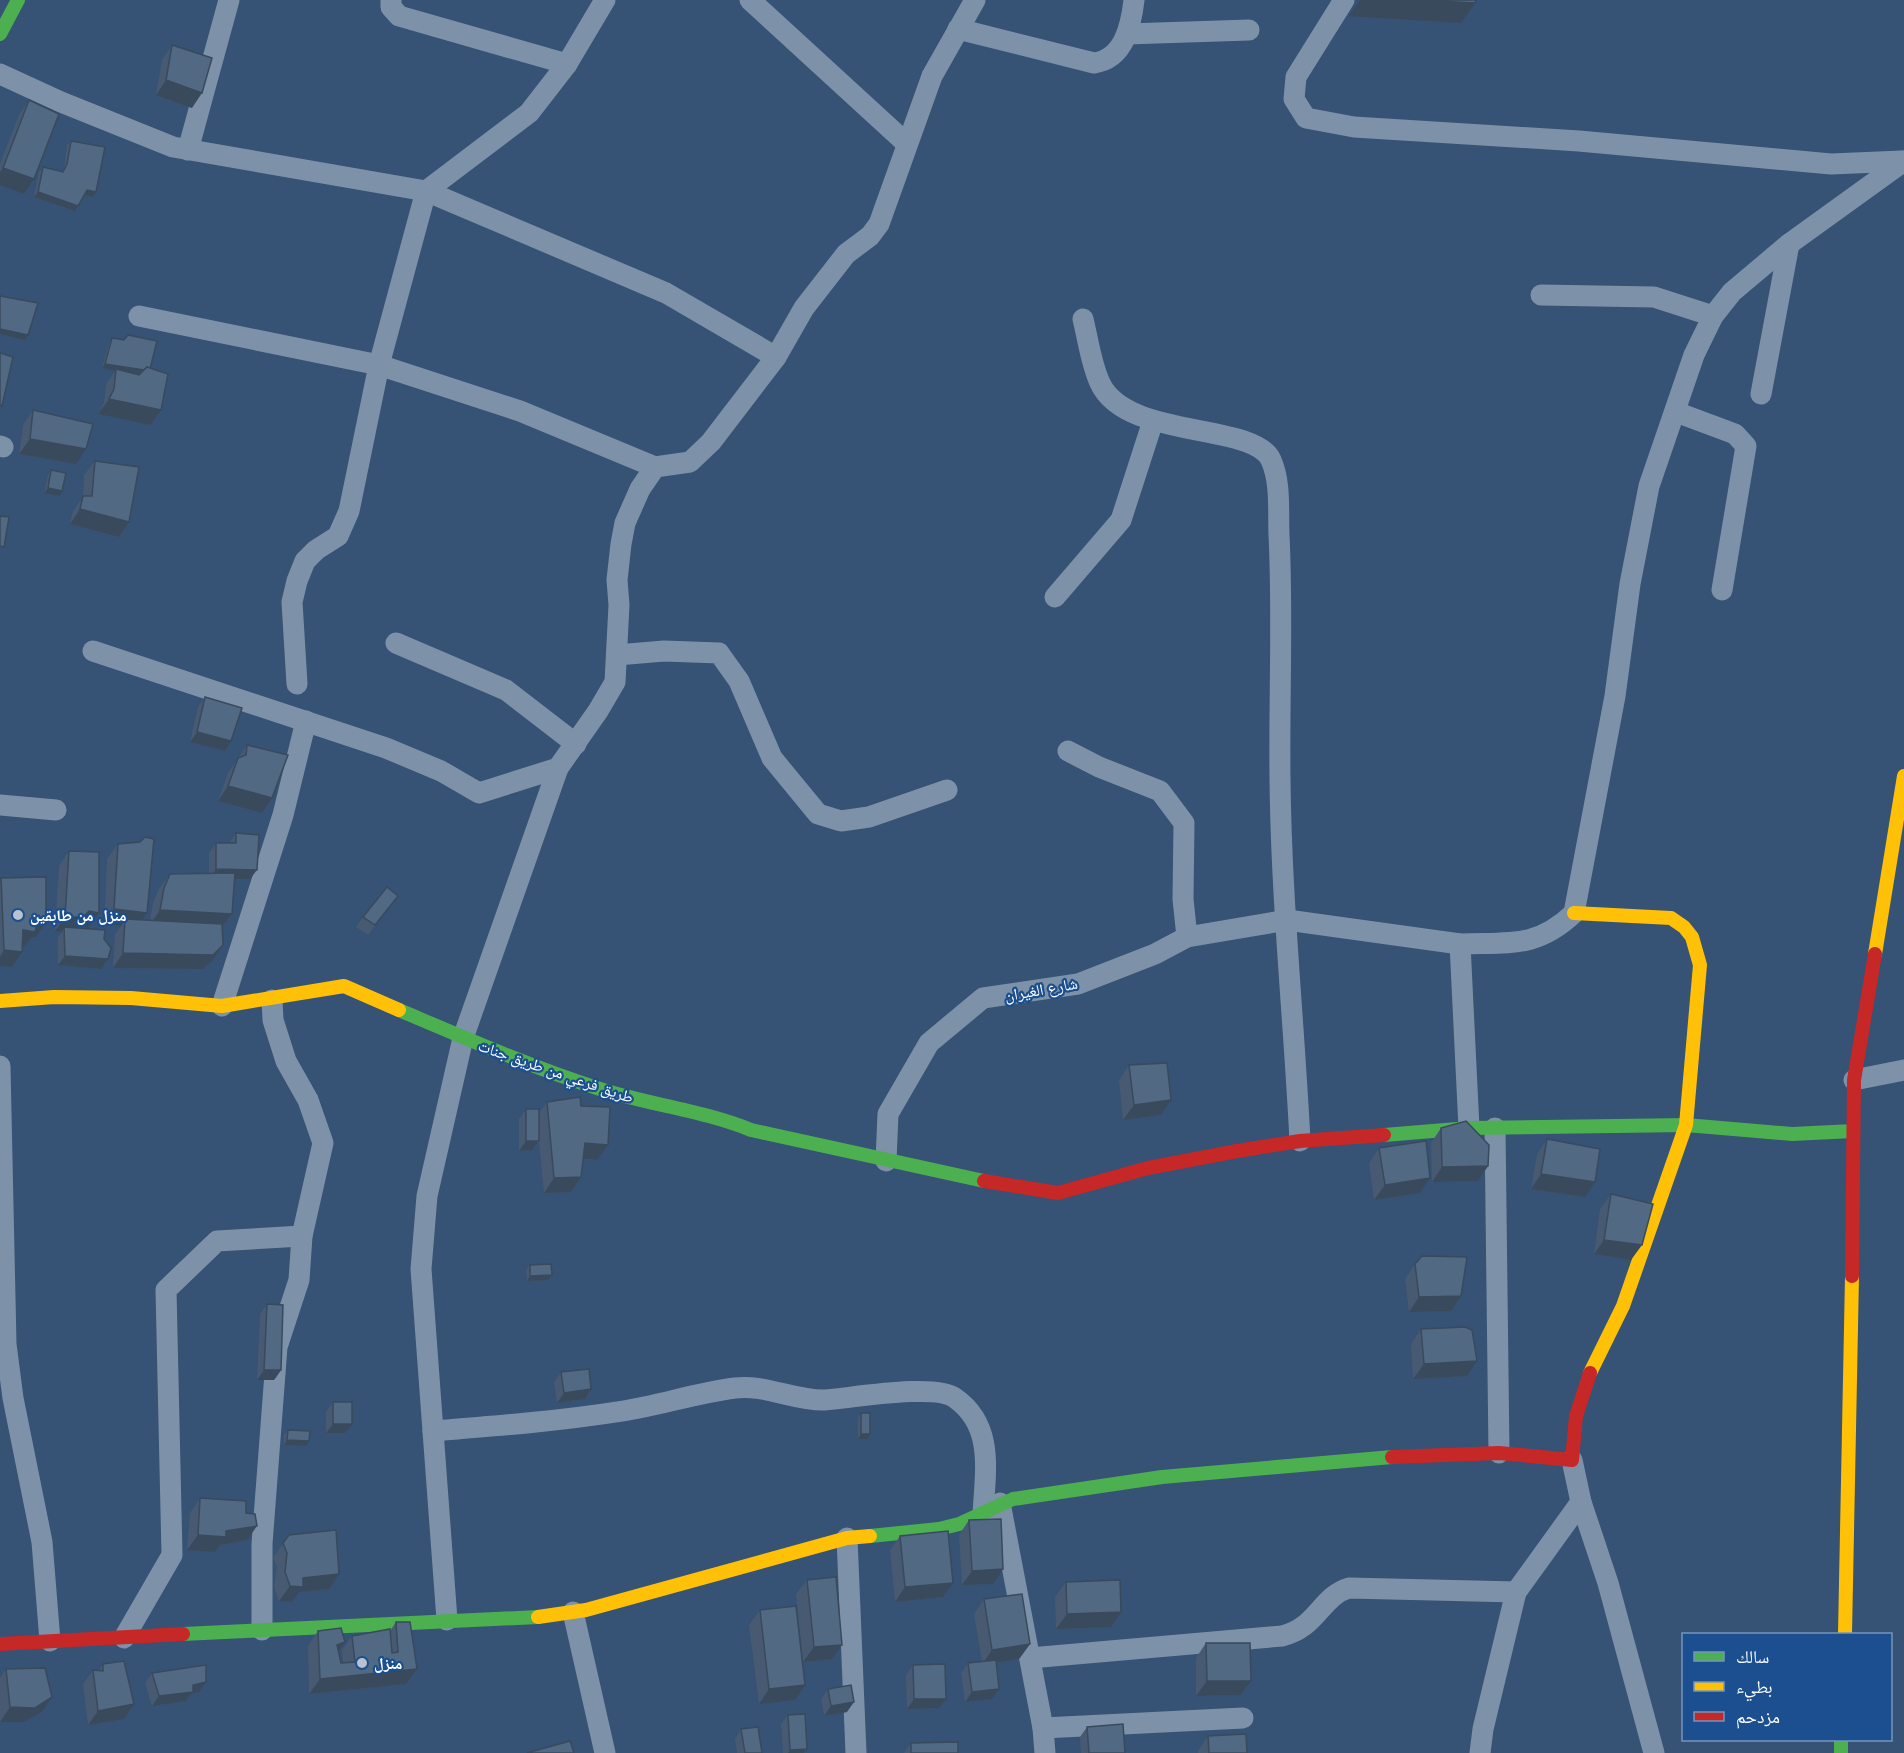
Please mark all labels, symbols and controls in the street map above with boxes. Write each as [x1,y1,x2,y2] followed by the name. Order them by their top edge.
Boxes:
[30,905,127,925] place label: منزل من طابقين
[11,908,25,922] marker: منزل من طابقين
[1003,973,1079,1006] street label: شارع الغيران
[475,1035,636,1110] street label: طريق فرعي من طريق جنات
[1682,1633,1892,1741] legend
[1736,1645,1769,1668] text: سالك
[374,1653,402,1673] place label: منزل
[355,1656,369,1670] marker: منزل
[1736,1675,1773,1702] text: بطيء
[1736,1705,1780,1729] text: مزدحم

